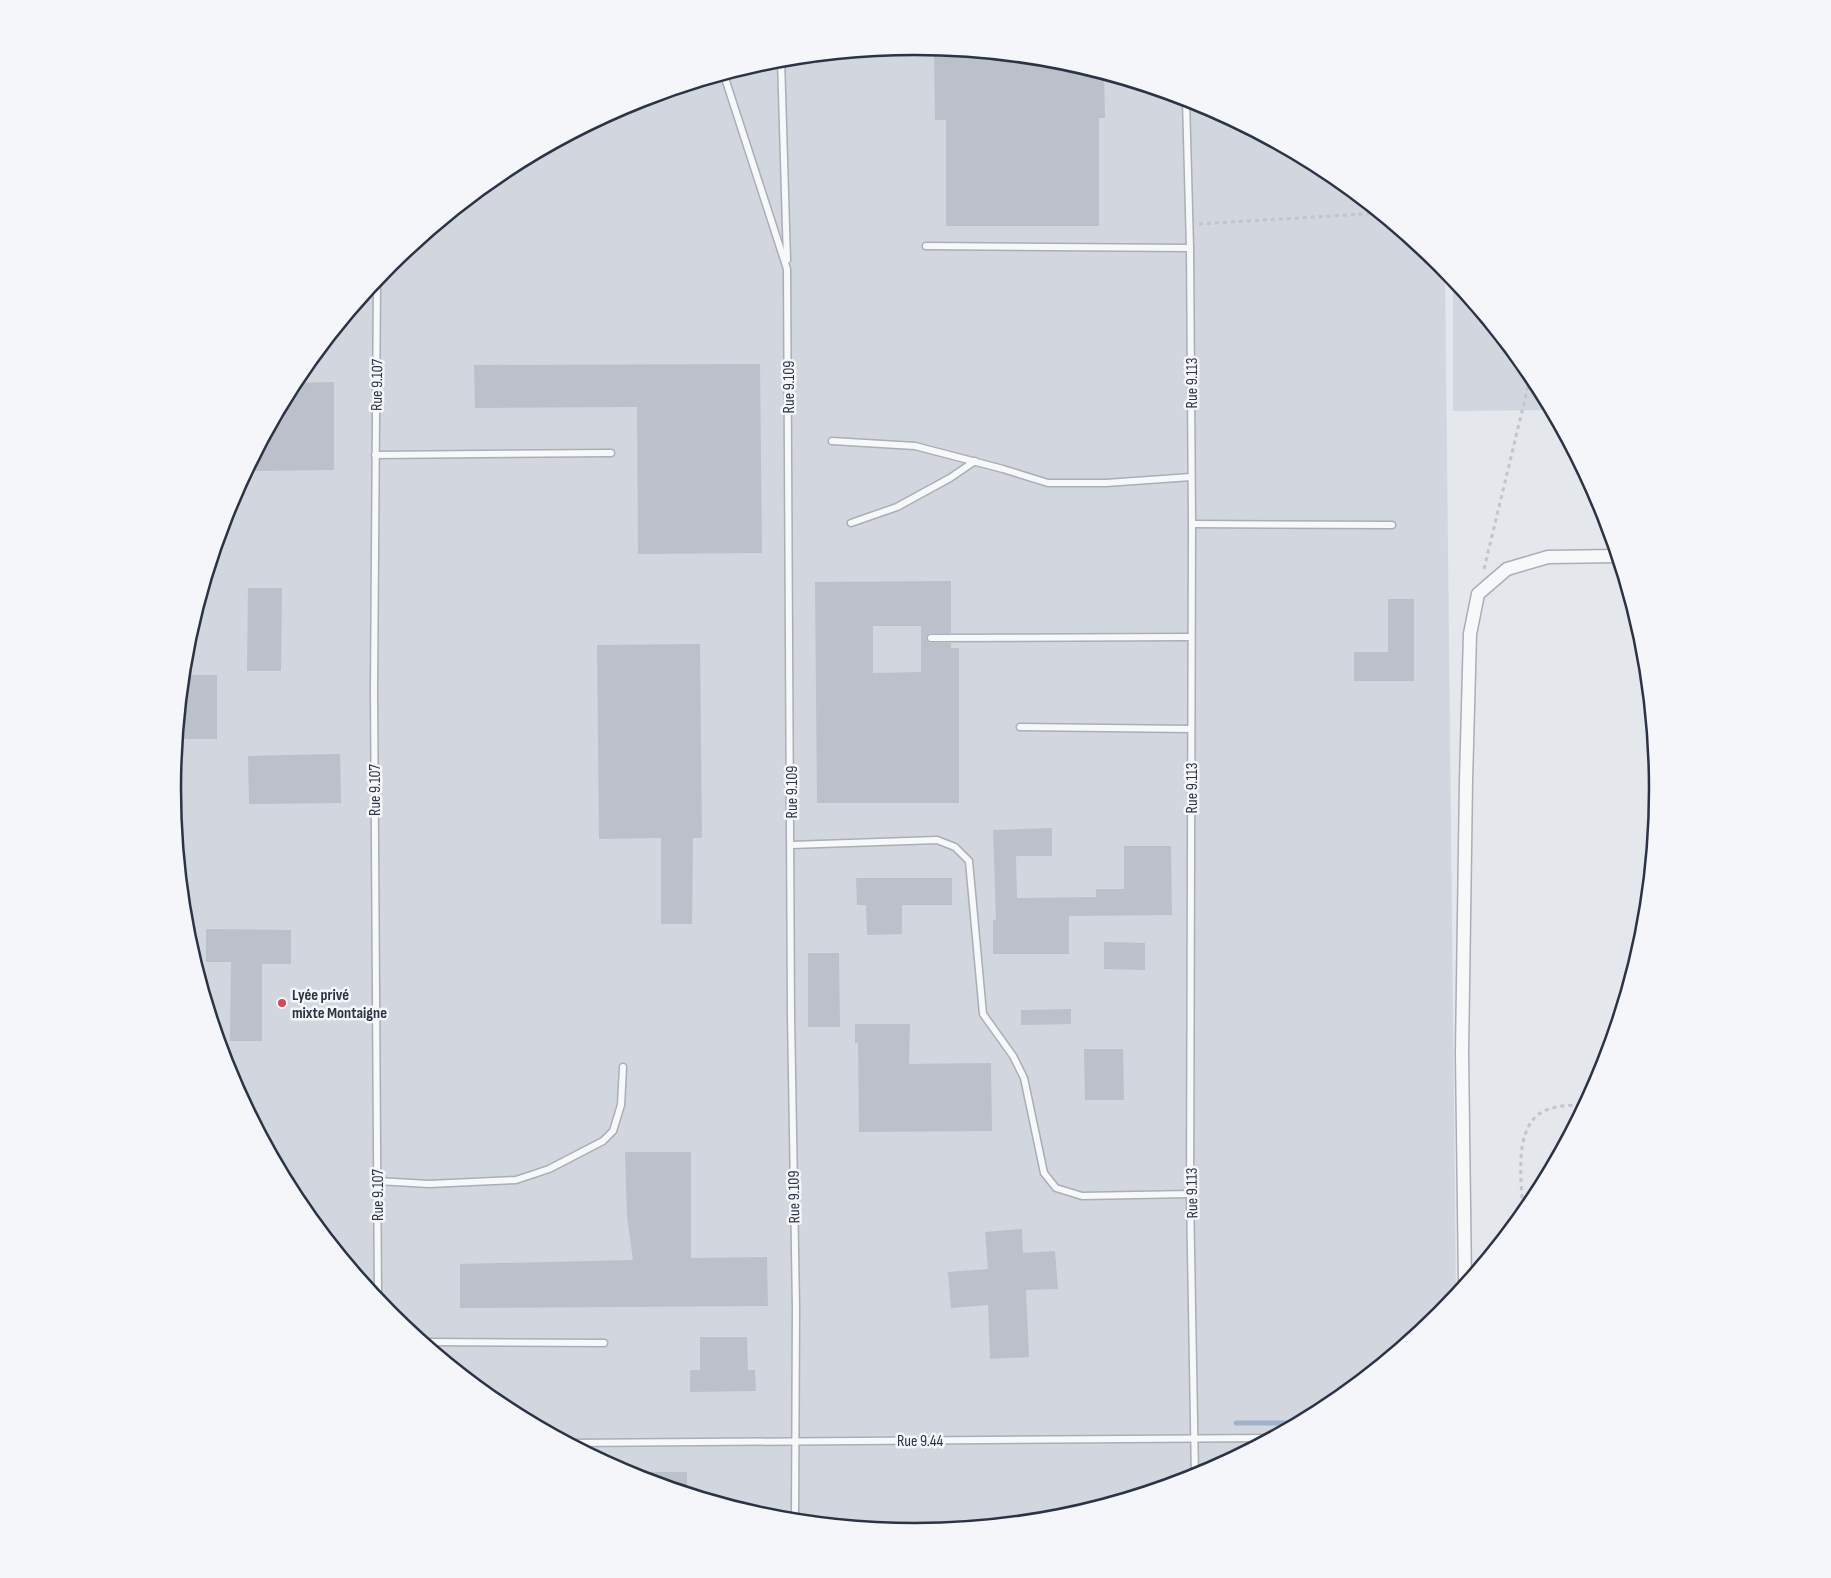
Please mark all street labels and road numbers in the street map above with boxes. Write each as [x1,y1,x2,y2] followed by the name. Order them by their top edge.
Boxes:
[368,358,387,411] street label: Rue 9.107
[1183,358,1202,408] street label: Rue 9.113
[780,361,799,413] street label: Rue 9.109
[366,763,385,816] street label: Rue 9.107
[1183,763,1202,813] street label: Rue 9.113
[783,766,802,818] street label: Rue 9.109
[1183,1167,1202,1219] street label: Rue 9.113
[369,1168,388,1221] street label: Rue 9.107
[785,1170,804,1224] street label: Rue 9.109
[897,1432,943,1451] street label: Rue 9.44

